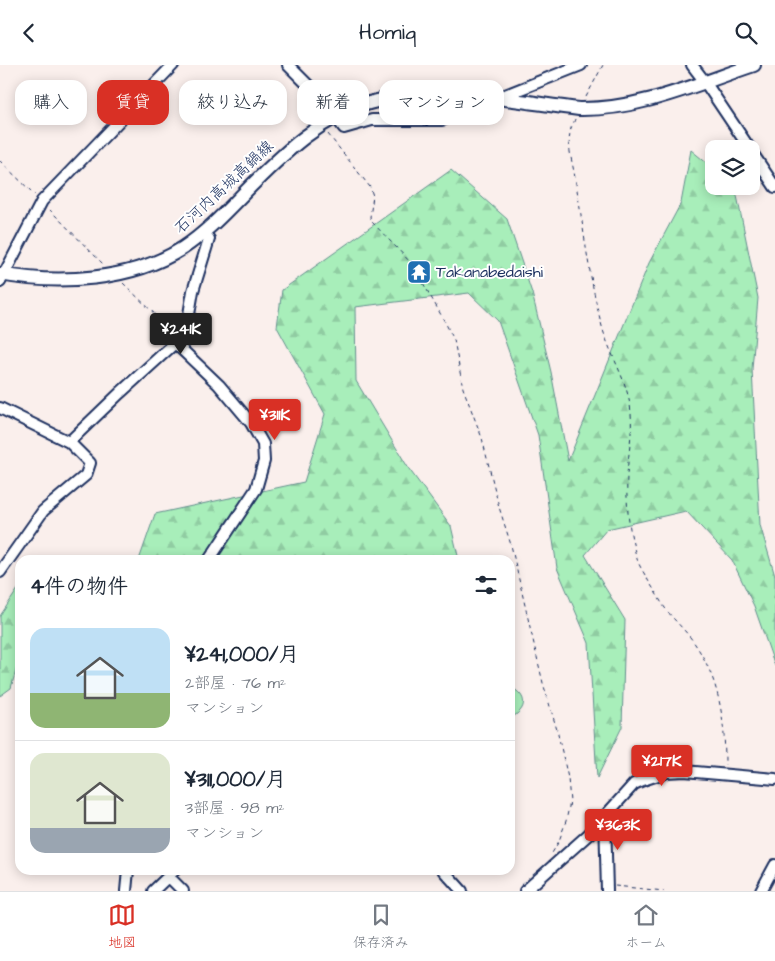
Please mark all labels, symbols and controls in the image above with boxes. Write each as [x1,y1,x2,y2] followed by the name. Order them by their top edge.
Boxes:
[359,17,416,48] text: Homiq
[15,19,43,47] icon: back
[732,19,760,47] icon: search
[15,80,87,125] chip: 購入
[97,80,169,125] chip: 賃貸
[179,80,287,125] chip: 絞り込み
[297,80,369,125] chip: 新着
[379,80,504,125] chip: マンション
[170,135,278,239] street label: 石河内高城高鍋線
[705,140,760,195] map controls
[705,140,760,195] button: layers
[406,259,432,285] temple icon: Takanabedaishi
[436,261,544,283] place label: Takanabedaishi
[146,313,216,355] pin: ¥241K
[161,318,201,340] text: ¥241K
[240,399,310,441] pin: ¥311K
[260,404,290,426] text: ¥311K
[472,571,500,599] icon: filters
[30,572,128,601] text: 4件の物件
[185,640,299,669] text: ¥241,000/月
[70,648,130,708] icon: home
[185,672,286,694] text: 2部屋 · 76 m²
[185,697,264,719] text: マンション
[627,745,697,787] pin: ¥217K
[642,750,682,772] text: ¥217K
[185,765,286,794] text: ¥311,000/月
[70,773,130,833] icon: home
[185,797,285,819] text: 3部屋 · 98 m²
[583,809,653,851] pin: ¥363K
[596,814,640,836] text: ¥363K
[185,822,264,844] text: マンション
[108,901,136,953] tab: 地図
[353,901,409,953] tab: 保存済み
[625,901,667,953] tab: ホーム

